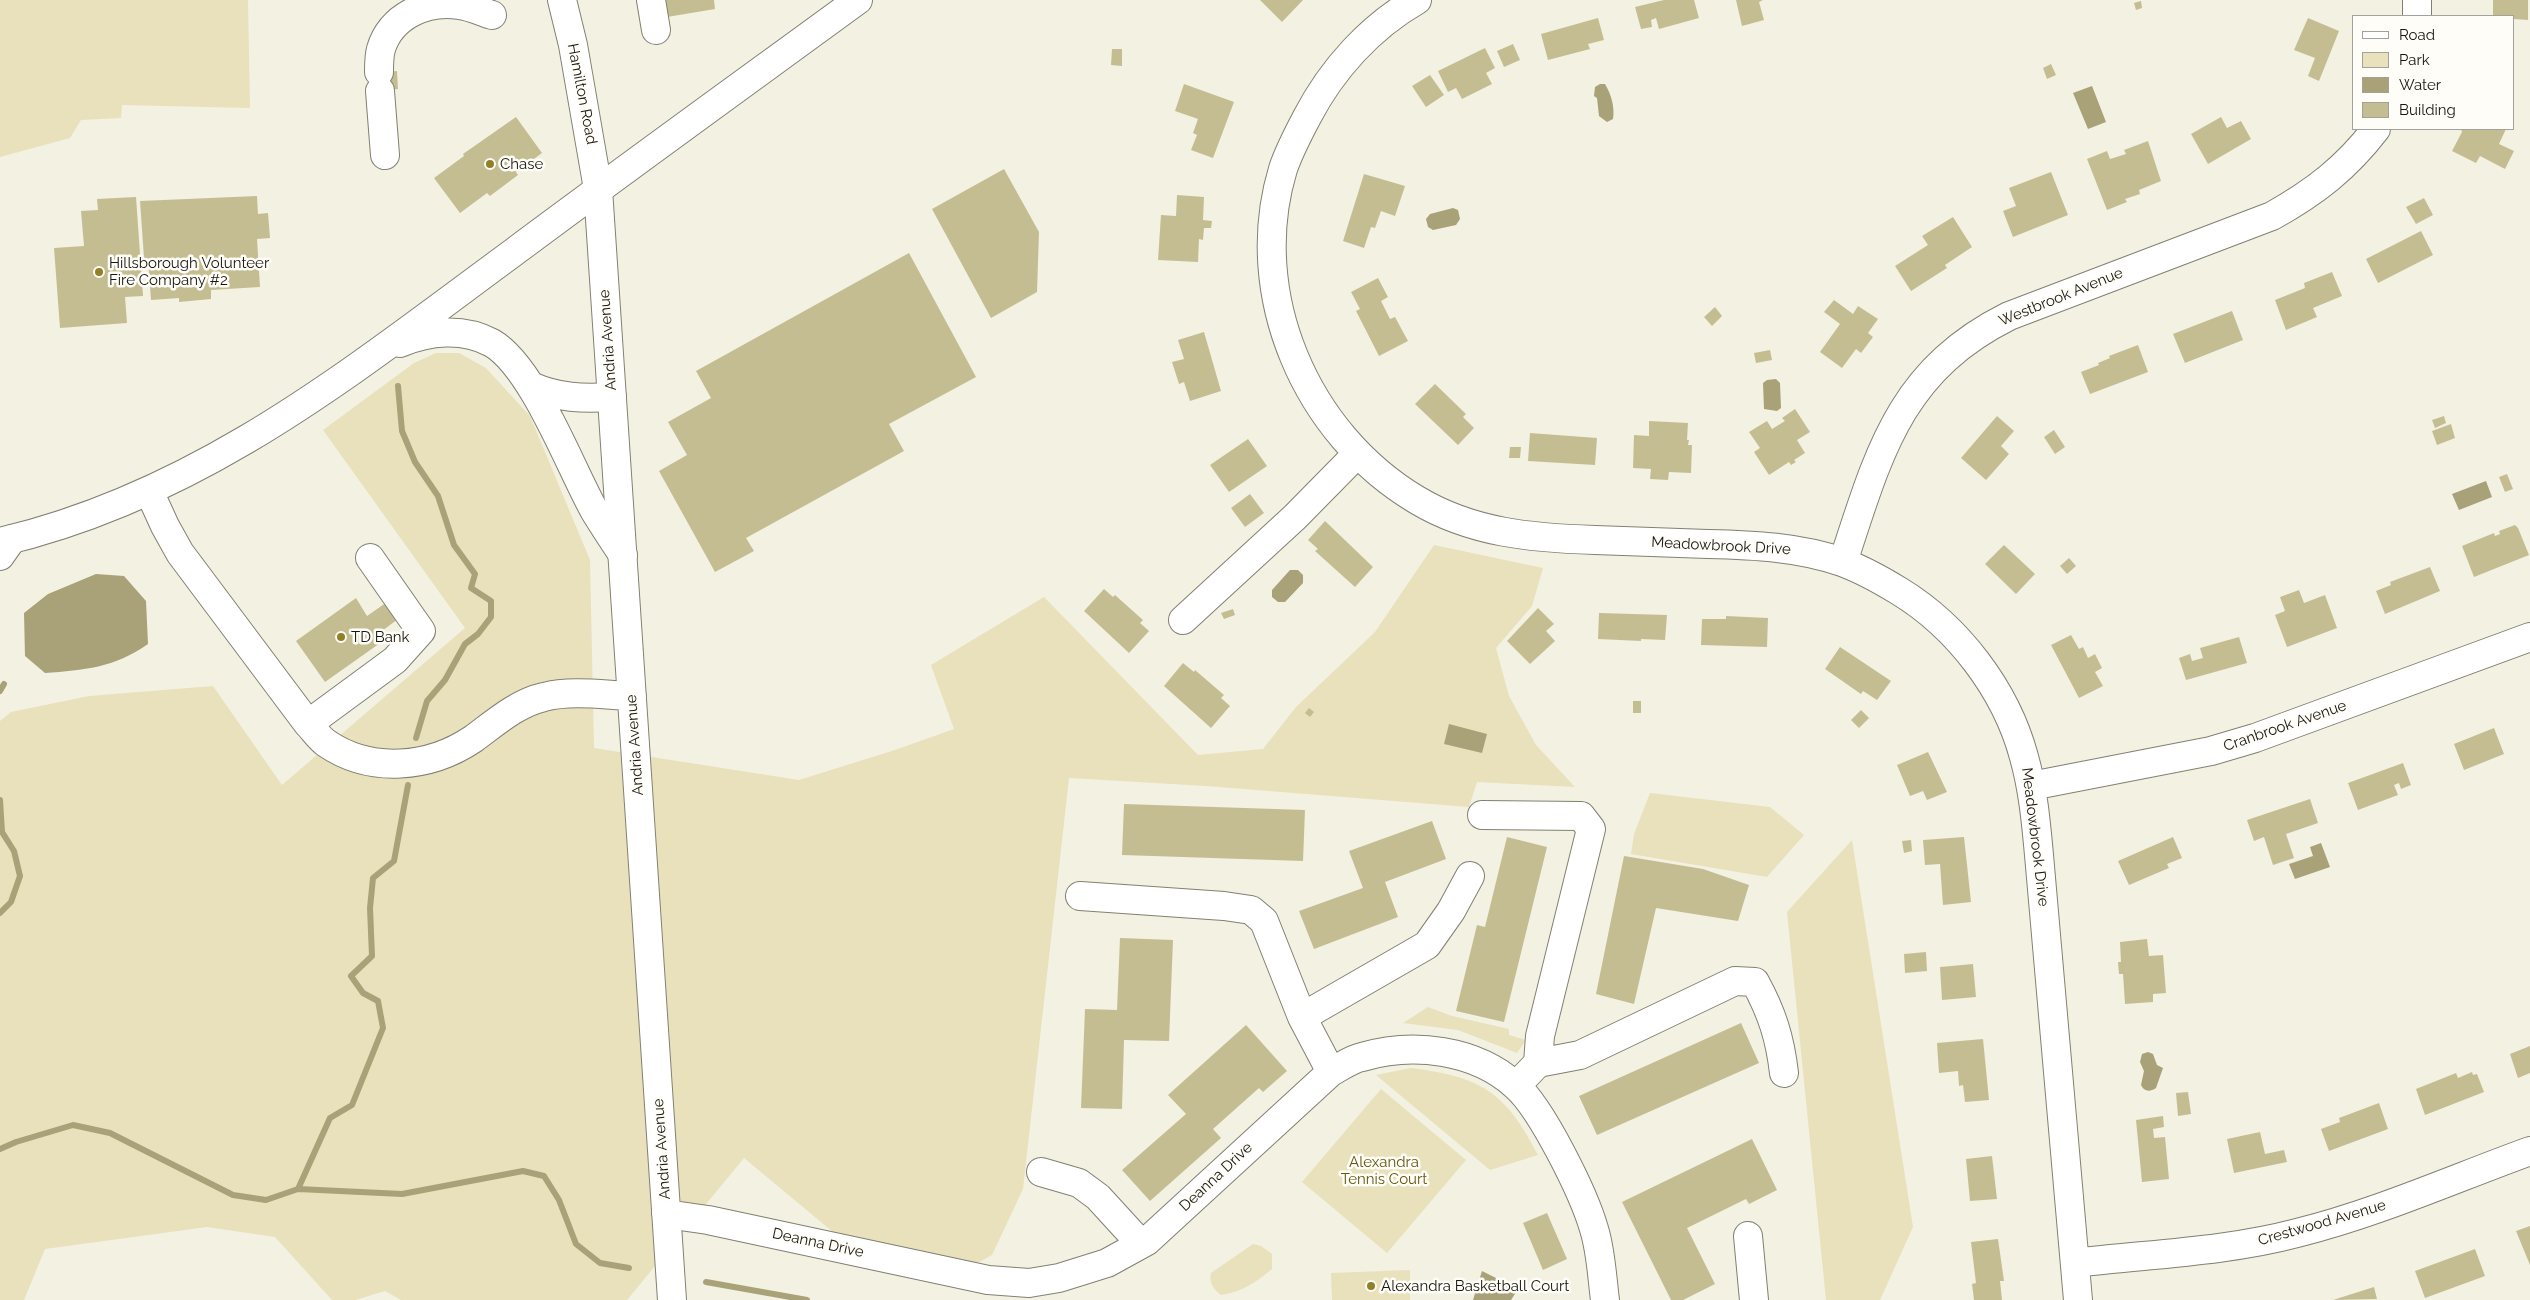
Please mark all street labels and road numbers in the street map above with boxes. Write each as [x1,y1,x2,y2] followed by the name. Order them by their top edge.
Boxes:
[563,42,601,146] street label: Hamilton Road
[1996,264,2126,330] street label: Westbrook Avenue
[595,289,621,391] street label: Andria Avenue
[1651,533,1791,559] street label: Meadowbrook Drive
[622,694,648,796] street label: Andria Avenue
[2221,696,2349,756] street label: Cranbrook Avenue
[2018,766,2052,908] street label: Meadowbrook Drive
[649,1098,675,1200] street label: Andria Avenue
[1176,1139,1256,1215] street label: Deanna Drive
[2256,1196,2388,1250] street label: Crestwood Avenue
[771,1225,865,1261] street label: Deanna Drive

